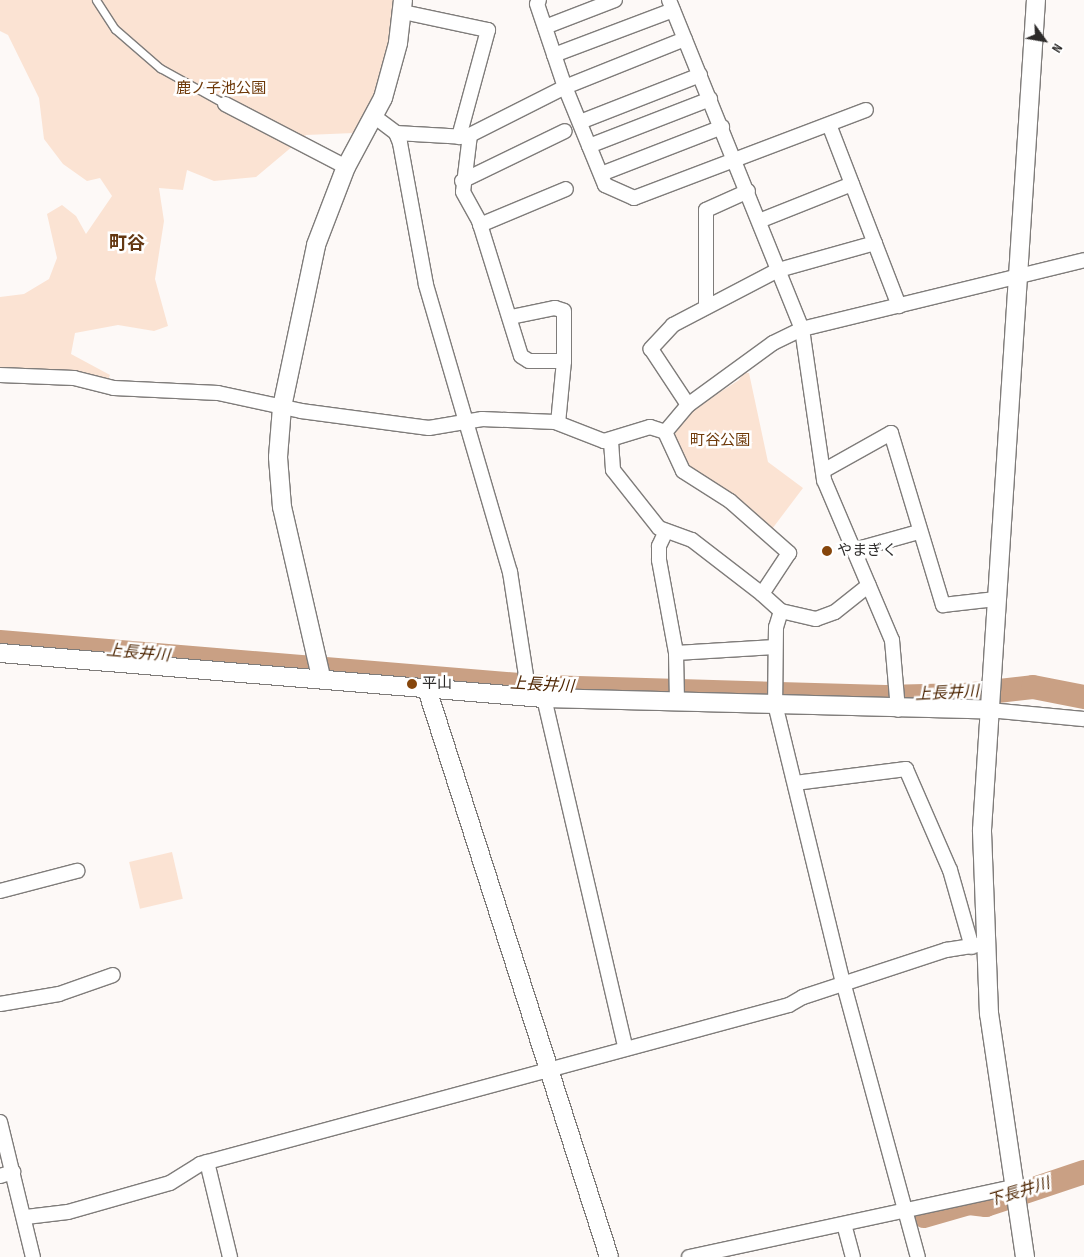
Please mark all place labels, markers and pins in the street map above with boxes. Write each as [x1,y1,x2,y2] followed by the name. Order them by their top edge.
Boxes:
[837,542,897,560] place label: やまぎく
[821,545,833,557] marker: やまぎく
[422,675,452,693] place label: 平山
[406,678,418,690] marker: 平山

